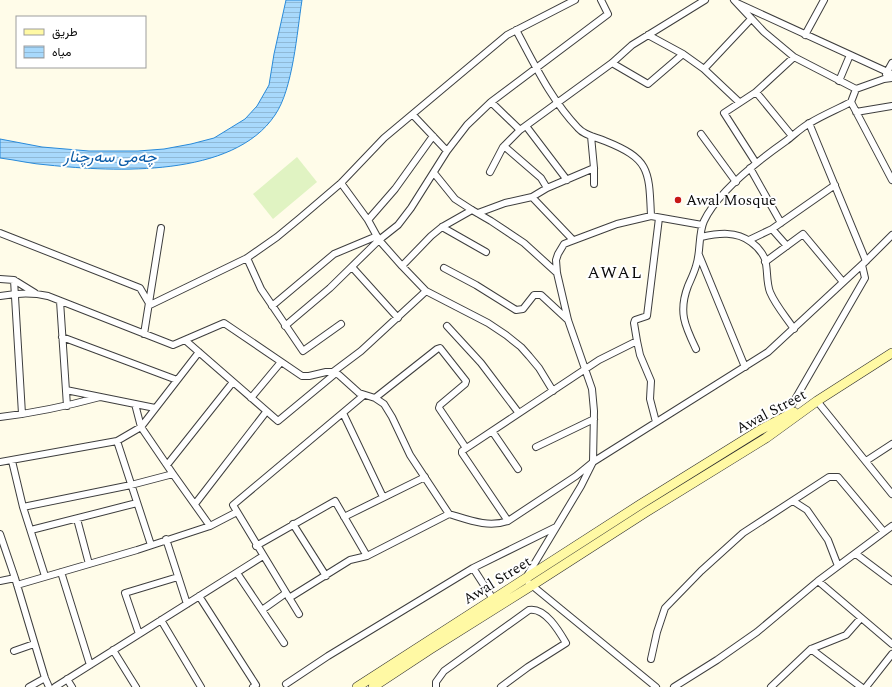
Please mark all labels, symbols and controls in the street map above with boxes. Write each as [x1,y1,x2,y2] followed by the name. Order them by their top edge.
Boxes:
[16,16,146,68] legend
[52,23,78,42] text: طريق
[52,43,71,62] text: مياه
[63,145,158,169] water label: چەمی سەرچنار
[686,189,776,212] place label: Awal Mosque
[673,195,683,205] marker: Awal Mosque
[587,260,643,286] district label: AWAL
[732,383,811,440] street label: Awal Street
[459,550,536,611] street label: Awal Street

